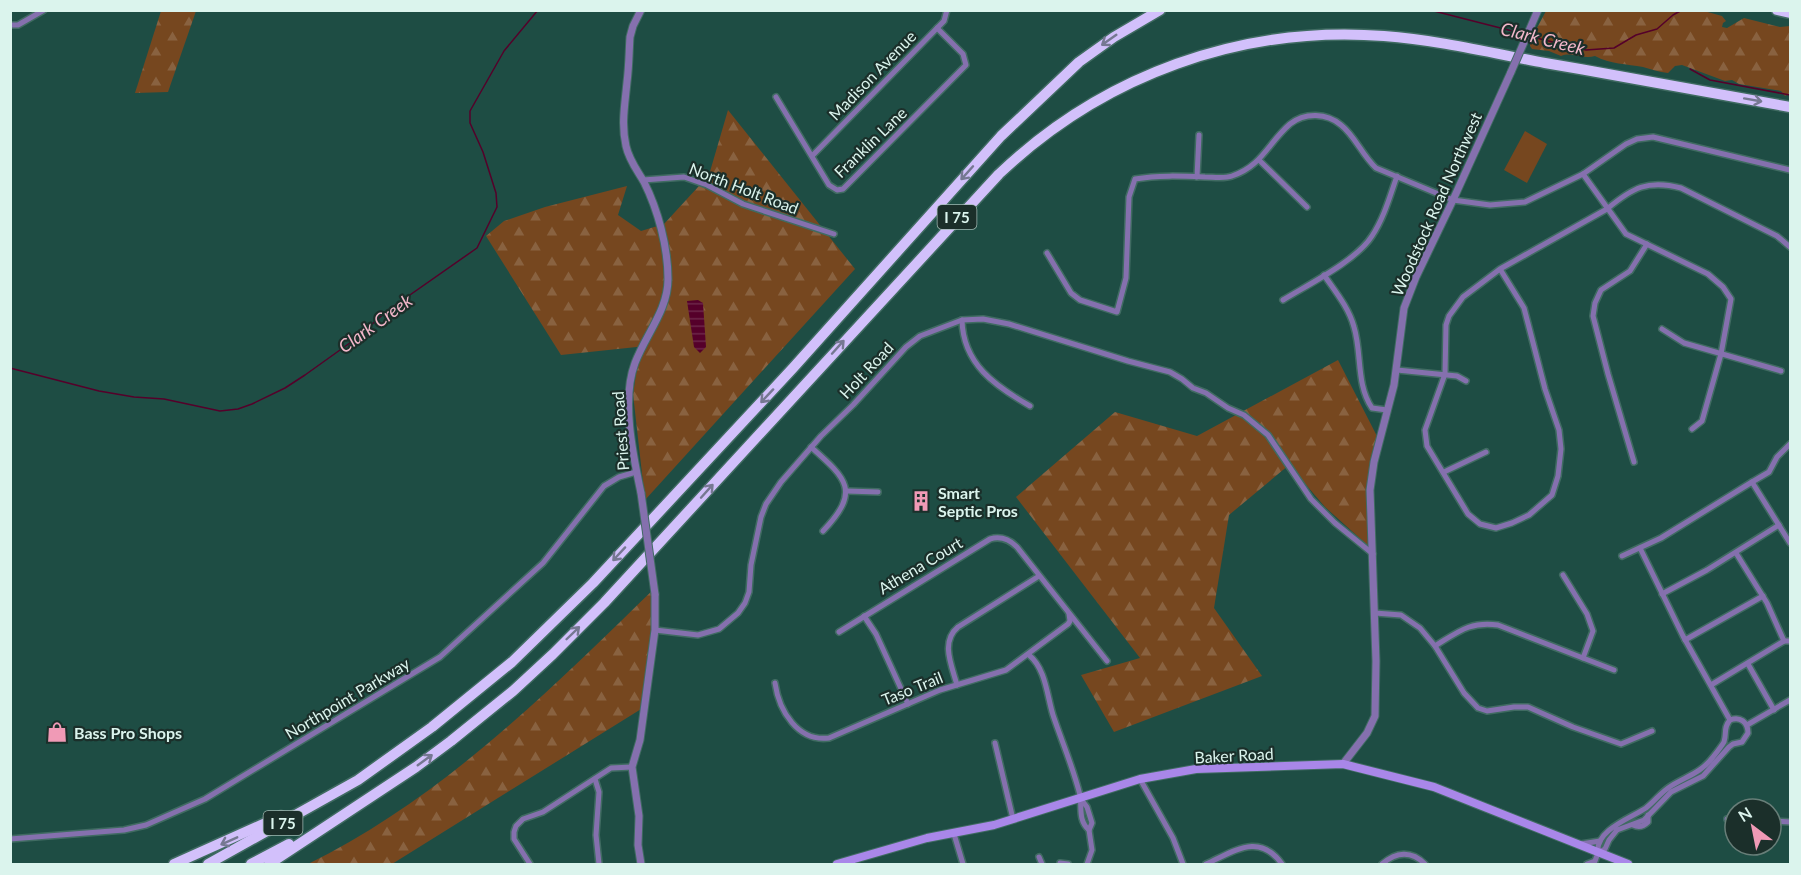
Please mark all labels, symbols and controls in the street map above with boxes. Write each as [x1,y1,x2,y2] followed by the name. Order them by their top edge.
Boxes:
[1499,17,1588,59] water label: Clark Creek
[825,26,919,124] street label: Madison Avenue
[1102,34,1118,46] one-way arrow
[1743,95,1763,106] one-way arrow
[830,103,910,181] street label: Franklin Lane
[1387,109,1485,299] street label: Woodstock Road Northwest
[687,158,801,218] street label: North Holt Road
[960,165,974,180] one-way arrow
[938,205,976,229] road number: I 75
[334,289,417,357] water label: Clark Creek
[835,338,897,402] street label: Holt Road
[831,340,845,355] one-way arrow
[760,389,774,404] one-way arrow
[608,391,632,471] street label: Priest Road
[938,483,1018,520] place label: Smart Septic Pros
[700,484,714,499] one-way arrow
[909,489,933,513] building icon: Smart Septic Pros
[875,532,966,597] street label: Athena Court
[612,546,626,561] one-way arrow
[566,626,581,641] one-way arrow
[281,653,413,743] street label: Northpoint Parkway
[879,667,945,709] street label: Taso Trail
[45,720,69,744] shop icon: Bass Pro Shops
[74,723,182,742] place label: Bass Pro Shops
[1194,743,1274,767] street label: Baker Road
[417,754,433,766] one-way arrow
[1723,797,1783,857] north arrow
[1735,803,1755,825] text: N
[264,811,302,835] road number: I 75
[220,836,238,847] one-way arrow

